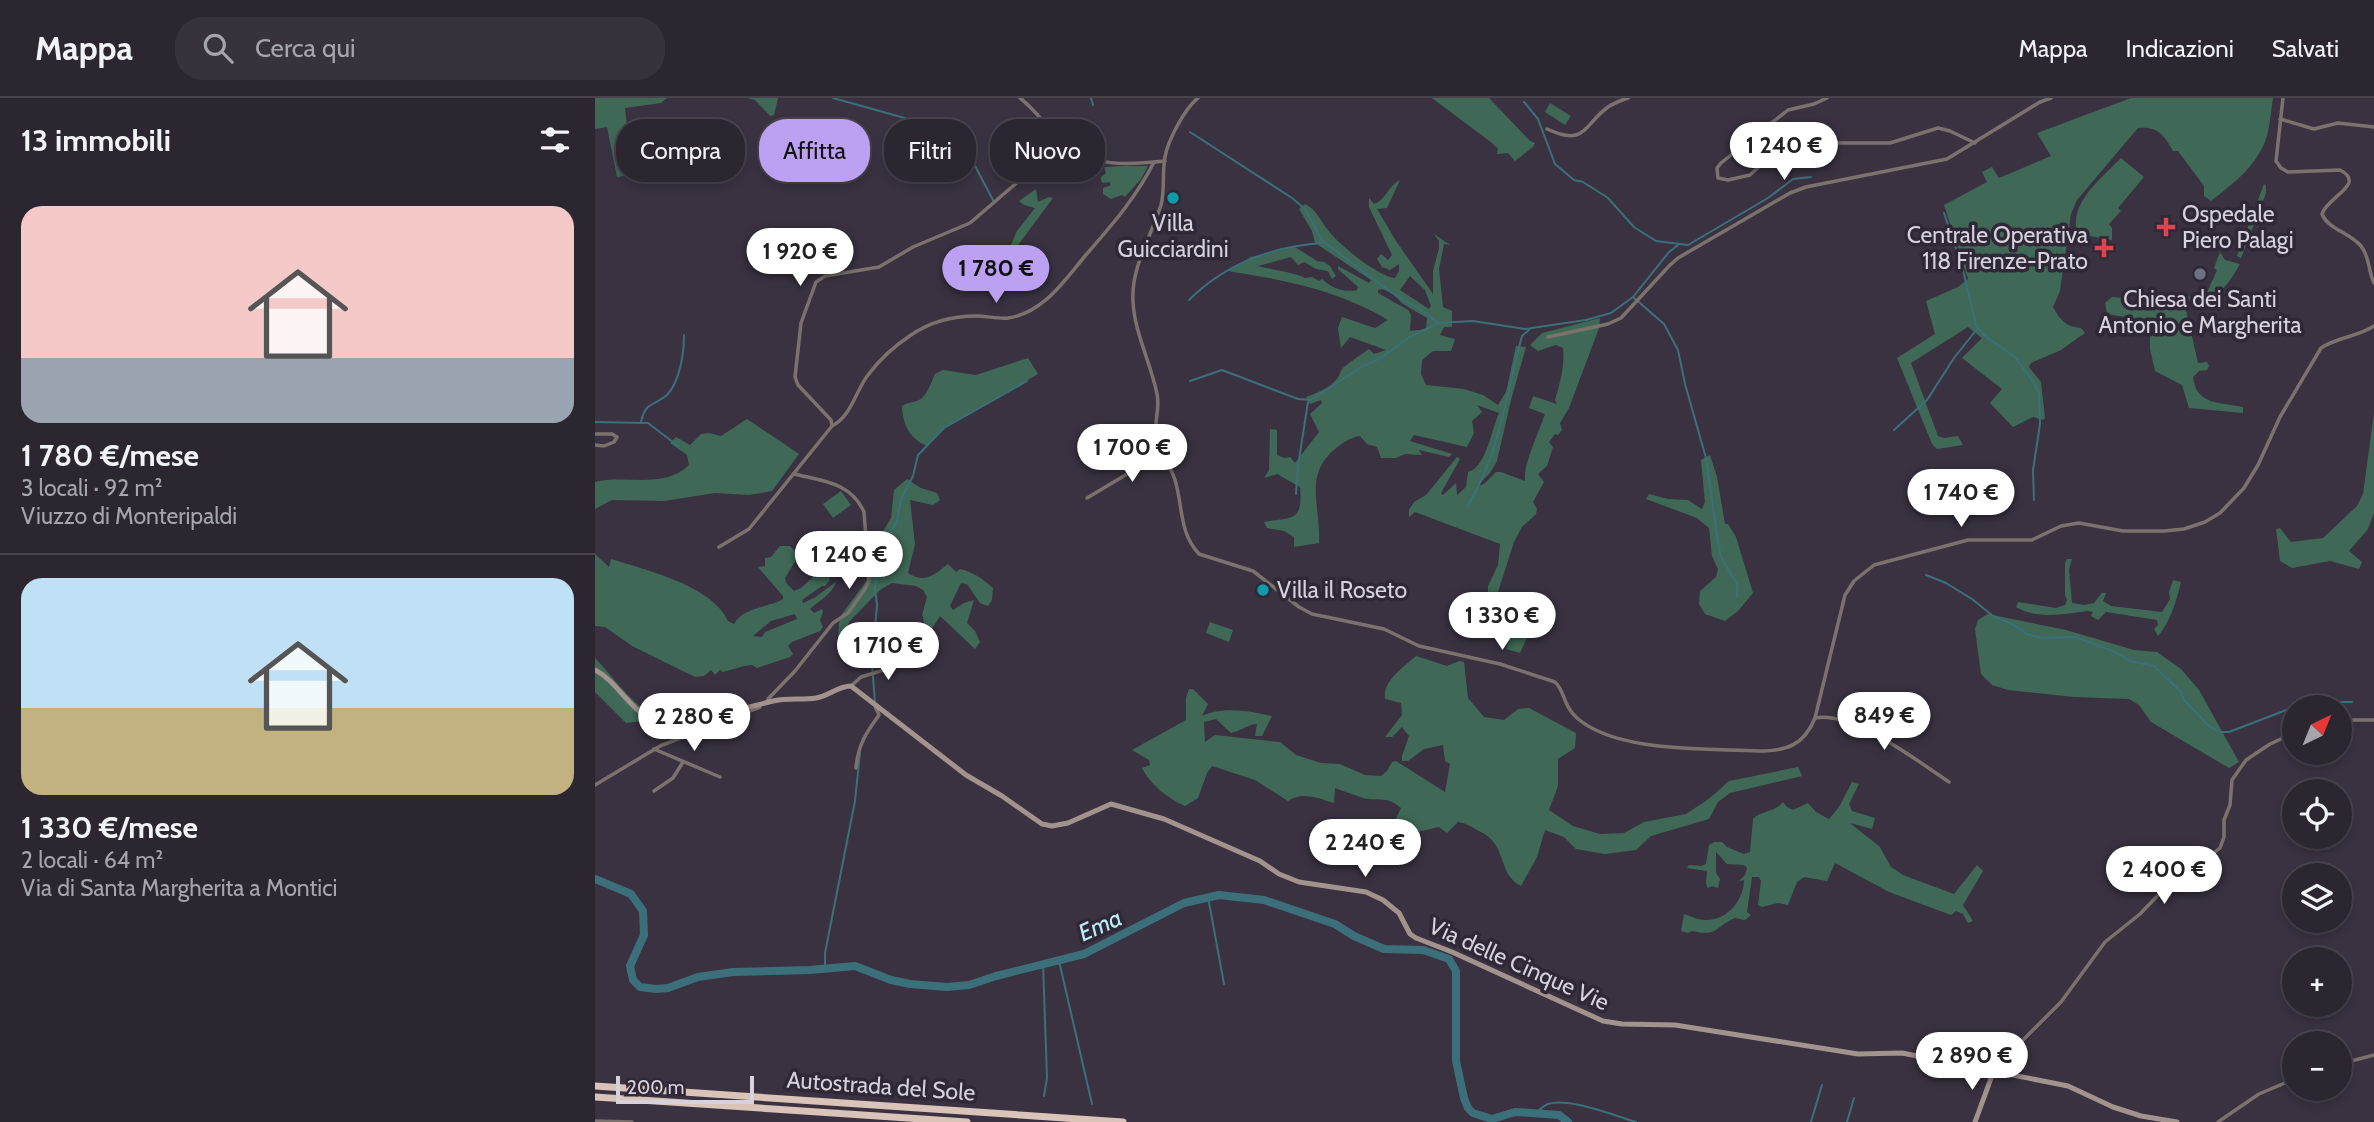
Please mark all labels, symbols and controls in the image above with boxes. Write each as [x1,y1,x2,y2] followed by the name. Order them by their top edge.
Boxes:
[175,17,665,80] search box
[35,28,133,68] text: Mappa
[199,29,237,67] icon: search
[255,32,356,64] text: Cerca qui
[2018,34,2088,63] text: Mappa
[2126,34,2234,63] text: Indicazioni
[2272,34,2339,63] text: Salvati
[616,119,745,182] chip: Compra
[759,119,870,182] chip: Affitta
[884,119,976,182] chip: Filtri
[990,119,1105,182] chip: Nuovo
[536,121,574,159] icon: filters
[21,122,171,159] text: 13 immobili
[1719,122,1849,182] pin: 1 240 €
[1746,131,1822,159] text: 1 240 €
[1165,190,1181,206] marker: Villa Guicciardini
[2182,200,2294,254] place label: Ospedale Piero Palagi
[1117,209,1229,263] place label: Villa Guicciardini
[2156,217,2176,237] marker: Ospedale Piero Palagi
[1907,221,2088,275] place label: Centrale Operativa 118 Firenze-Prato
[735,228,865,288] pin: 1 920 €
[763,237,837,265] text: 1 920 €
[2094,238,2114,258] marker: Centrale Operativa 118 Firenze-Prato
[931,246,1061,305] pin: 1 780 €
[235,251,361,377] icon: home
[958,254,1034,282] text: 1 780 €
[2192,266,2208,282] marker: Chiesa dei Santi Antonio e Margherita
[2099,285,2302,339] place label: Chiesa dei Santi Antonio e Margherita
[1067,424,1197,484] pin: 1 700 €
[1093,433,1171,461] text: 1 700 €
[21,437,199,474] text: 1 780 €/mese
[1896,470,2026,529] pin: 1 740 €
[21,474,162,502] text: 3 locali · 92 m²
[1923,478,1999,506] text: 1 740 €
[21,502,237,530] text: Viuzzo di Monteripaldi
[784,532,914,591] pin: 1 240 €
[811,540,887,568] text: 1 240 €
[1277,576,1407,604] place label: Villa il Roseto
[1255,582,1271,598] marker: Villa il Roseto
[1437,592,1567,652] pin: 1 330 €
[1465,601,1539,629] text: 1 330 €
[823,622,953,682] pin: 1 710 €
[235,623,361,749] icon: home
[853,631,923,659] text: 1 710 €
[1835,692,1933,752] pin: 849 €
[629,694,759,753] pin: 2 280 €
[2282,695,2352,765] north arrow
[2282,695,2352,1101] map controls
[1853,701,1915,729] text: 849 €
[654,702,734,730] text: 2 280 €
[2282,779,2352,849] button: locate
[21,809,198,846] text: 1 330 €/mese
[1300,820,1430,879] pin: 2 240 €
[1325,828,1405,856] text: 2 240 €
[21,846,163,874] text: 2 locali · 64 m²
[2099,846,2229,906] pin: 2 400 €
[2122,855,2206,883] text: 2 400 €
[2282,863,2352,933] button: layers
[21,874,337,902] text: Via di Santa Margherita a Montici
[1074,903,1126,947] water label: Ema
[1424,912,1614,1016] street label: Via delle Cinque Vie
[2282,947,2352,1017] button: +
[2282,1031,2352,1101] button: −
[1907,1032,2037,1092] pin: 2 890 €
[1932,1041,2012,1069] text: 2 890 €
[786,1065,976,1107] street label: Autostrada del Sole
[616,1073,754,1105] scale bar
[627,1076,684,1099] text: 200 m

